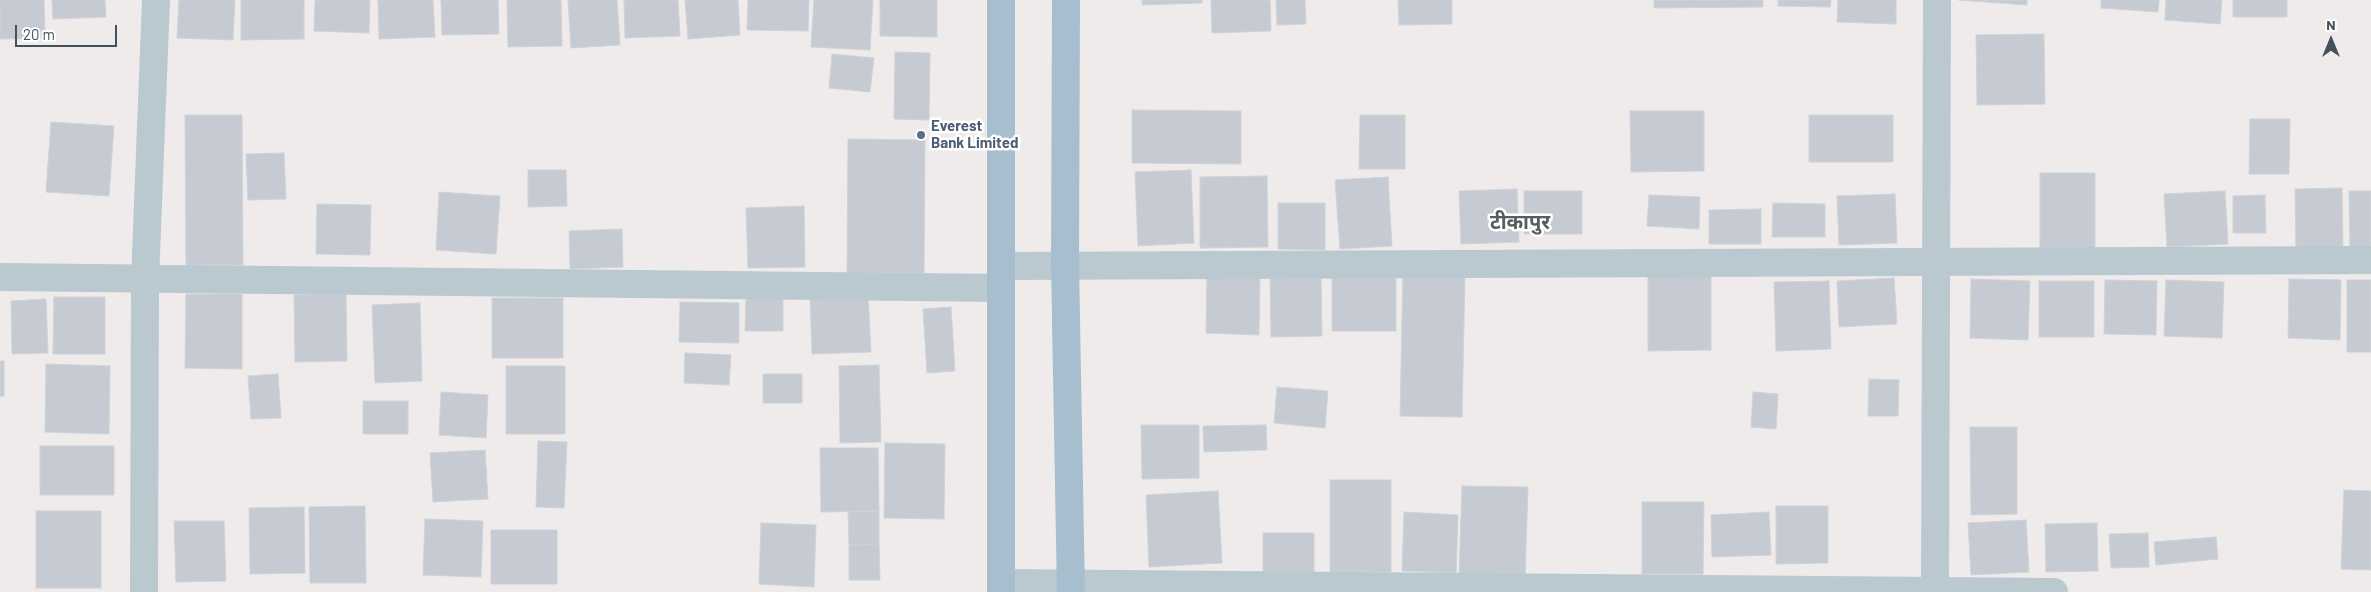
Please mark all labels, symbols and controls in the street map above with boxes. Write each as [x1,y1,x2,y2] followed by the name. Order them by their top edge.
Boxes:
[18,15,120,47] scale bar
[2306,15,2356,65] north arrow
[2326,16,2336,33] text: N
[23,25,55,43] text: 20 m
[931,117,1018,152] place label: Everest Bank Limited
[915,129,927,141] marker: Everest Bank Limited
[1490,210,1550,234] district label: टीकापुर

